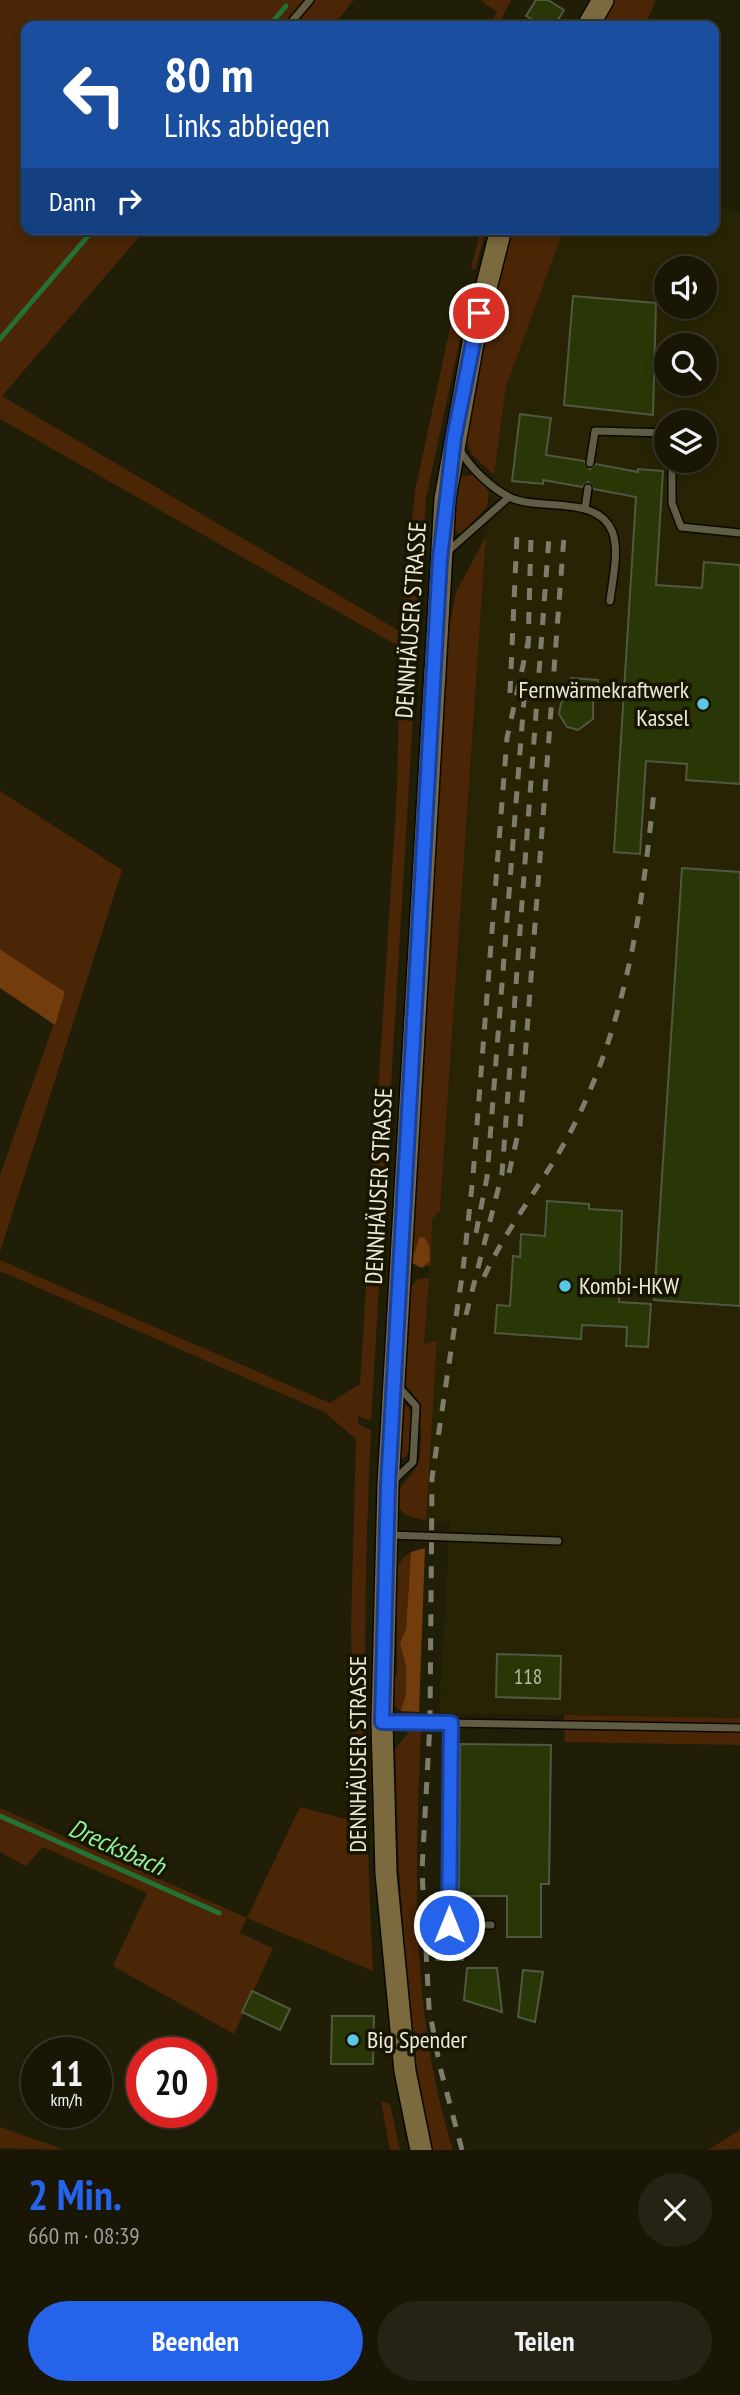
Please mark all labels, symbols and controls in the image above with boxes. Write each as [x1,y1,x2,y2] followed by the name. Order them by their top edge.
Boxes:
[164,42,253,106] text: 80 m
[49,49,140,140] icon: left
[164,104,330,146] text: Links abbiegen
[110,182,148,220] icon: right
[49,185,96,218] text: Dann
[654,256,717,473] map controls
[654,256,717,319] button: sound
[449,283,509,343] pin
[460,294,498,332] icon: arrive
[654,333,717,396] button: search
[654,410,717,473] button: layers
[388,521,433,719] street label: DENNHÄUSER STRASSE
[518,674,690,733] place label: Fernwärmekraftwerk Kassel
[695,696,711,712] marker: Fernwärmekraftwerk Kassel
[358,1087,399,1285] street label: DENNHÄUSER STRASSE
[579,1270,679,1301] place label: Kombi-HKW
[557,1278,573,1294] marker: Kombi-HKW
[342,1656,373,1852] street label: DENNHÄUSER STRASSE
[514,1663,542,1690] house number: 118
[64,1811,172,1883] water label: Drecksbach
[412,1888,486,1962] position arrow
[367,2024,467,2055] place label: Big Spender
[345,2032,361,2048] marker: Big Spender
[126,2037,217,2128] speed limit sign: 20
[50,2050,83,2096] text: 11
[51,2088,82,2111] text: km/h
[28,2167,122,2222] text: 2 Min.
[638,2173,712,2247] button: close
[28,2221,140,2250] text: 660 m · 08:39
[28,2301,363,2381] button: Beenden
[377,2301,712,2381] button: Teilen

